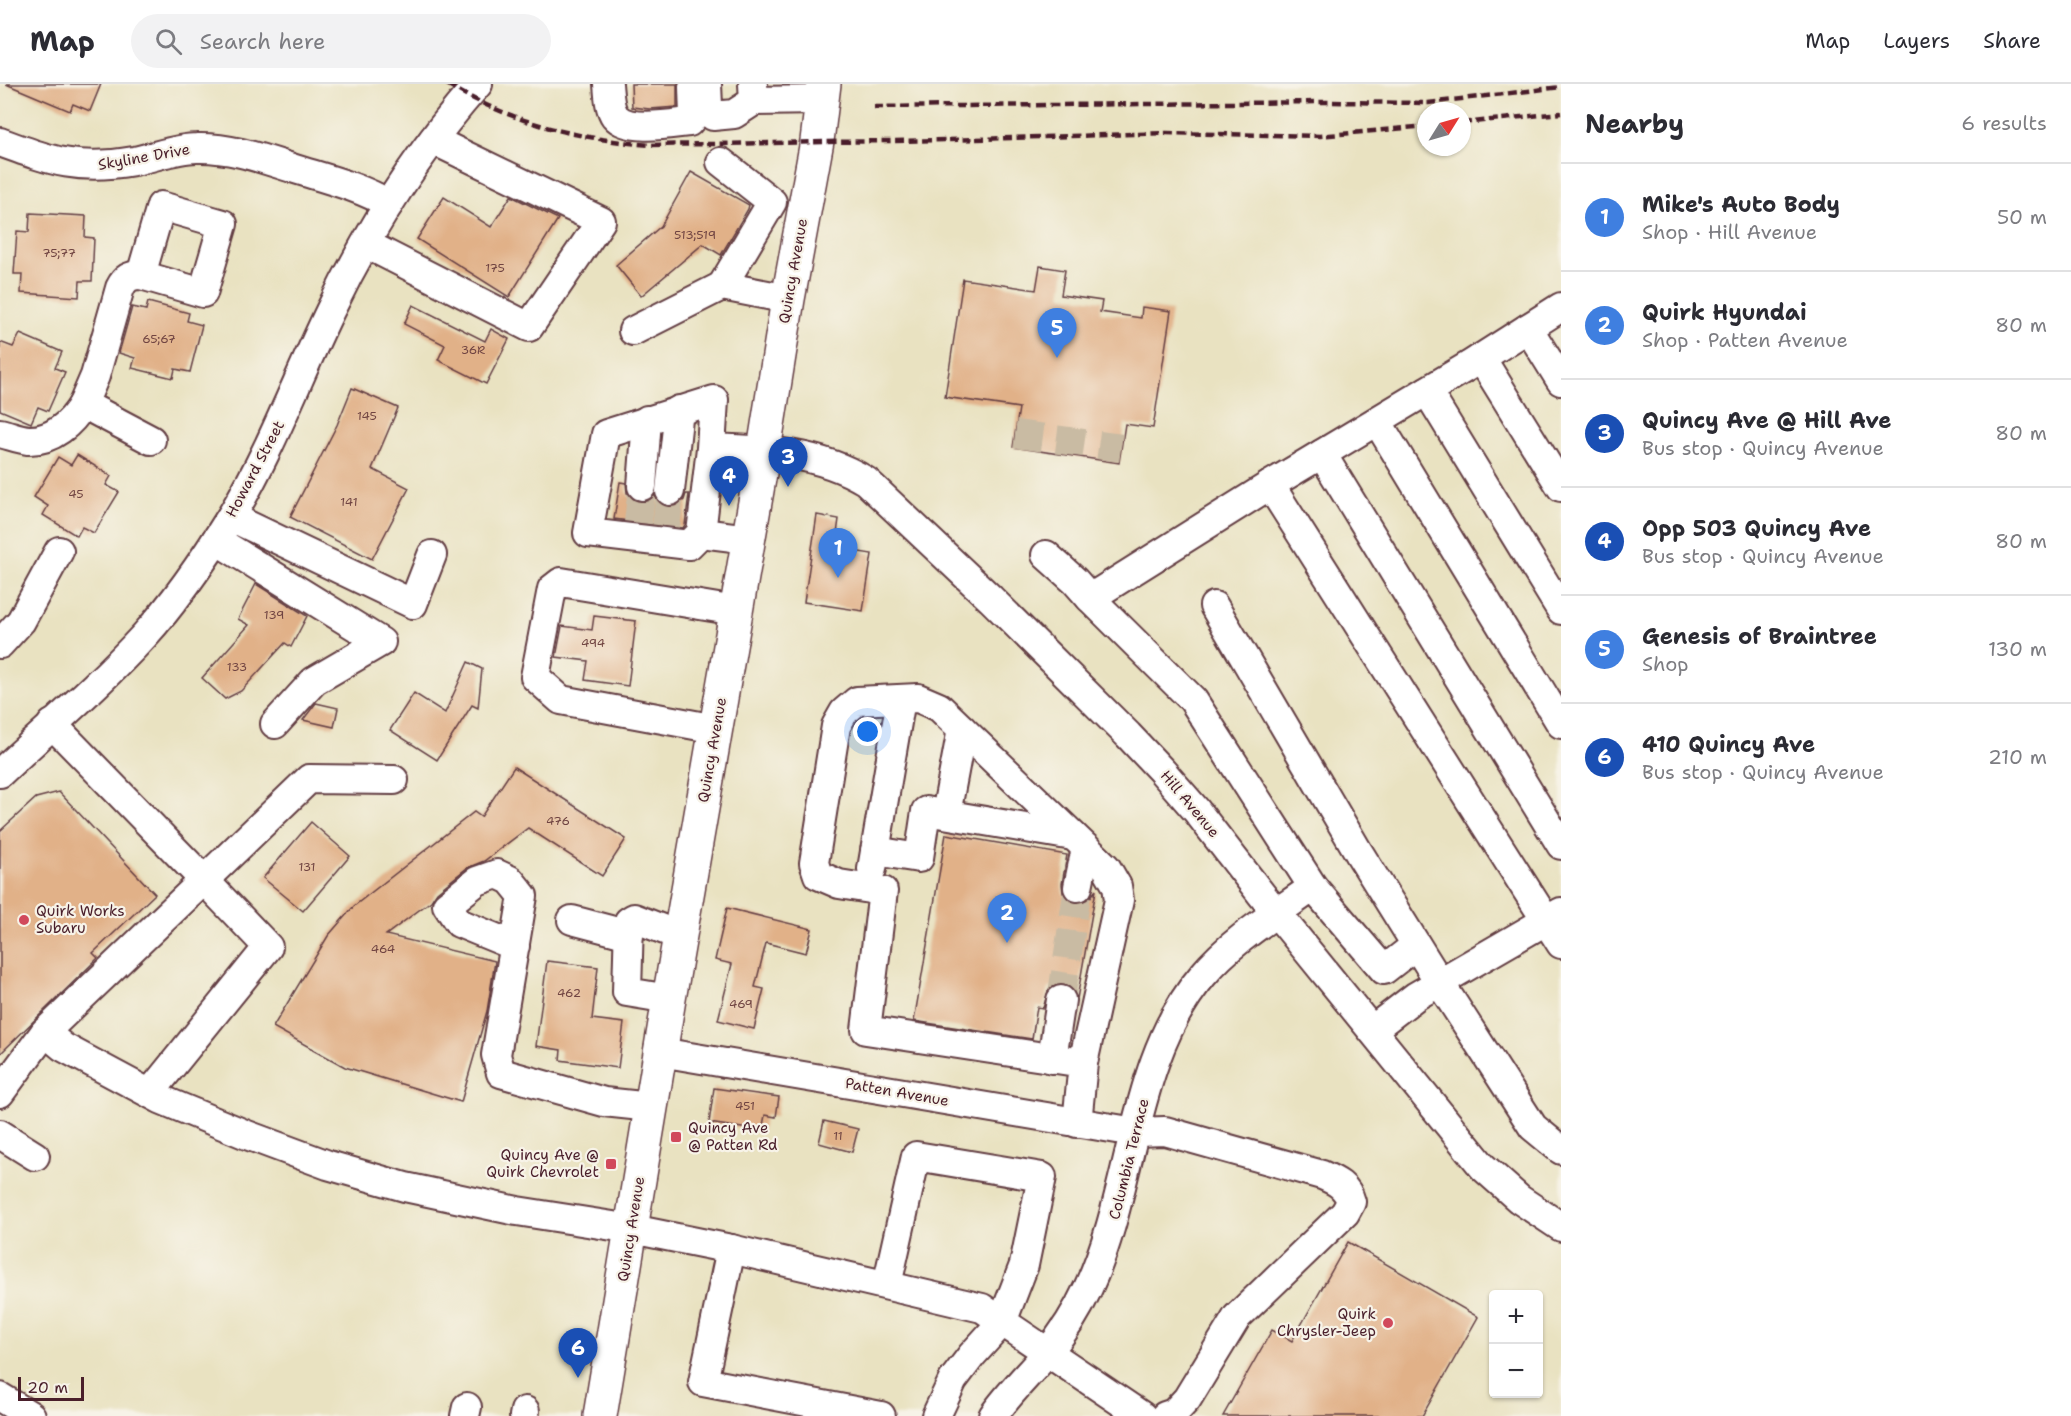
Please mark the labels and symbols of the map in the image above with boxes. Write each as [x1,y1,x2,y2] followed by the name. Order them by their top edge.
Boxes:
[1417,102,1471,156] north arrow
[96,139,192,175] street label: Skyline Drive
[774,217,812,325] street label: Quincy Avenue
[674,227,716,243] house number: 513;519
[42,245,76,261] house number: 75;77
[485,260,505,276] house number: 175
[1038,308,1076,358] pin: 5
[142,331,176,347] house number: 65;67
[461,342,485,358] house number: 36R
[357,408,377,424] house number: 145
[221,417,289,521] street label: Howard Street
[768,438,808,487] pin: 3
[710,456,748,506] pin: 4
[68,486,84,502] house number: 45
[340,494,358,510] house number: 141
[818,528,858,578] pin: 1
[264,607,284,623] house number: 139
[581,635,605,651] house number: 494
[227,659,247,675] house number: 133
[693,696,731,804] street label: Quincy Avenue
[853,717,882,746] your location
[1156,766,1224,842] street label: Hill Avenue
[546,813,570,829] house number: 476
[298,859,316,875] house number: 131
[988,894,1026,943] pin: 2
[36,901,125,938] place label: Quirk Works Subaru
[17,913,31,927] marker: Quirk Works Subaru
[371,941,395,957] house number: 464
[557,985,581,1001] house number: 462
[729,996,753,1012] house number: 469
[844,1073,950,1111] street label: Patten Avenue
[1104,1096,1154,1222] street label: Columbia Terrace
[735,1098,755,1114] house number: 451
[688,1118,778,1155] place label: Quincy Ave @ Patten Rd
[833,1128,843,1144] house number: 11
[669,1130,683,1144] marker: Quincy Ave @ Patten Rd
[486,1145,599,1182] place label: Quincy Ave @ Quirk Chevrolet
[604,1157,618,1171] marker: Quincy Ave @ Quirk Chevrolet
[613,1175,649,1283] street label: Quincy Avenue
[1277,1304,1376,1341] place label: Quirk Chrysler-Jeep
[1381,1316,1395,1330] marker: Quirk Chrysler-Jeep
[558,1328,598,1378] pin: 6
[18,1374,84,1402] scale bar

